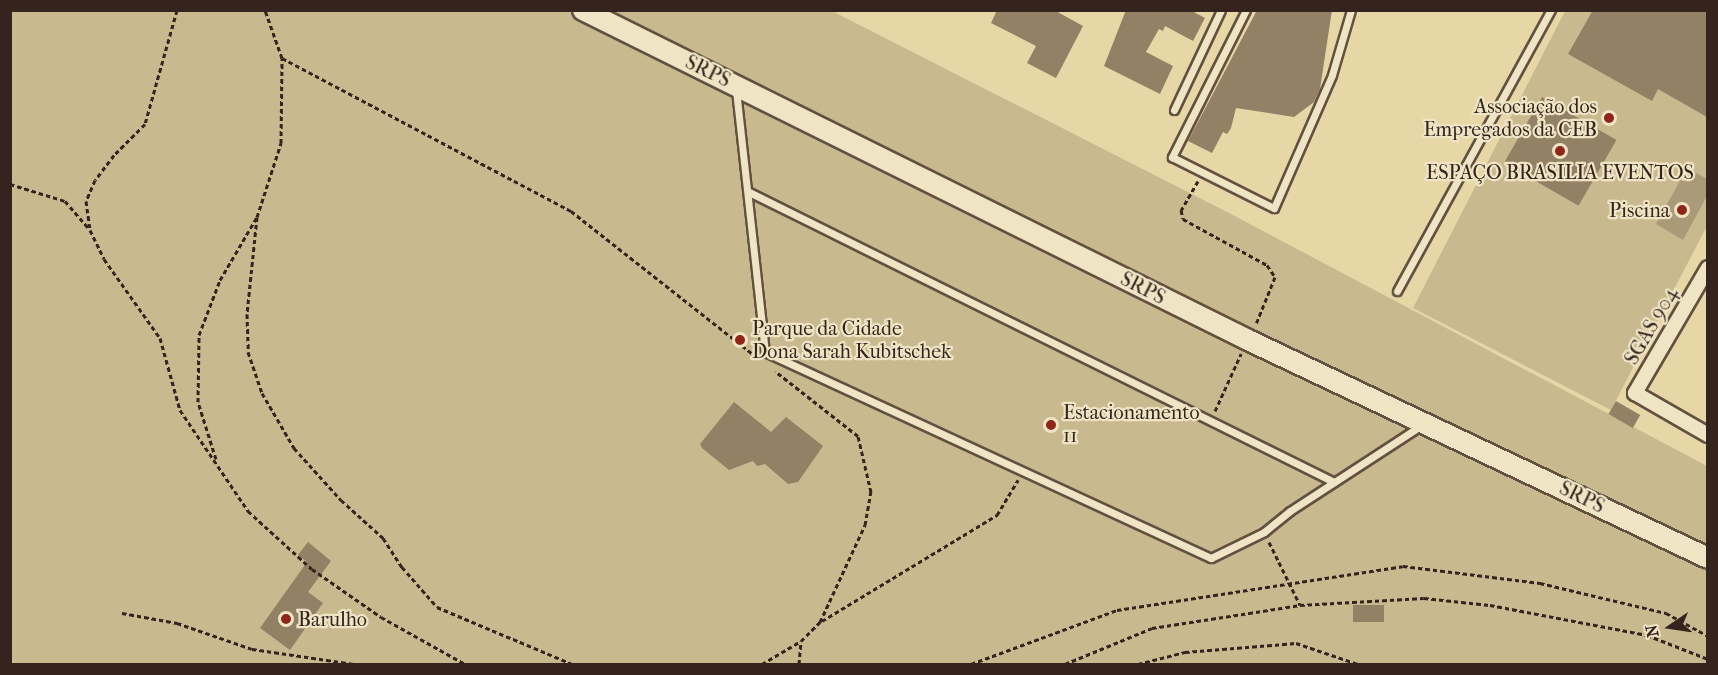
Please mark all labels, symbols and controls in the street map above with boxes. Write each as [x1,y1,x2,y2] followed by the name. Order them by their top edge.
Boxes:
[682,50,734,92] street label: SRPS
[1423,94,1597,141] place label: Associação dos Empregados da CEB
[1602,111,1616,125] marker: Associação dos Empregados da CEB
[1553,144,1567,158] marker: ESPAÇO BRASILIA EVENTOS
[1426,160,1694,184] place label: ESPAÇO BRASILIA EVENTOS
[1609,198,1670,222] place label: Piscina
[1675,203,1689,217] marker: Piscina
[1117,267,1169,309] street label: SRPS
[1619,283,1683,369] street label: SGAS 904
[752,316,951,363] place label: Parque da Cidade Dona Sarah Kubitschek
[733,333,747,347] marker: Parque da Cidade Dona Sarah Kubitschek
[1063,401,1200,448] place label: Estacionamento 11
[1044,418,1058,432] marker: Estacionamento 11
[1556,476,1608,518] street label: SRPS
[1640,597,1700,657] north arrow
[298,607,367,631] place label: Barulho
[279,612,293,626] marker: Barulho
[1641,623,1663,639] text: N

